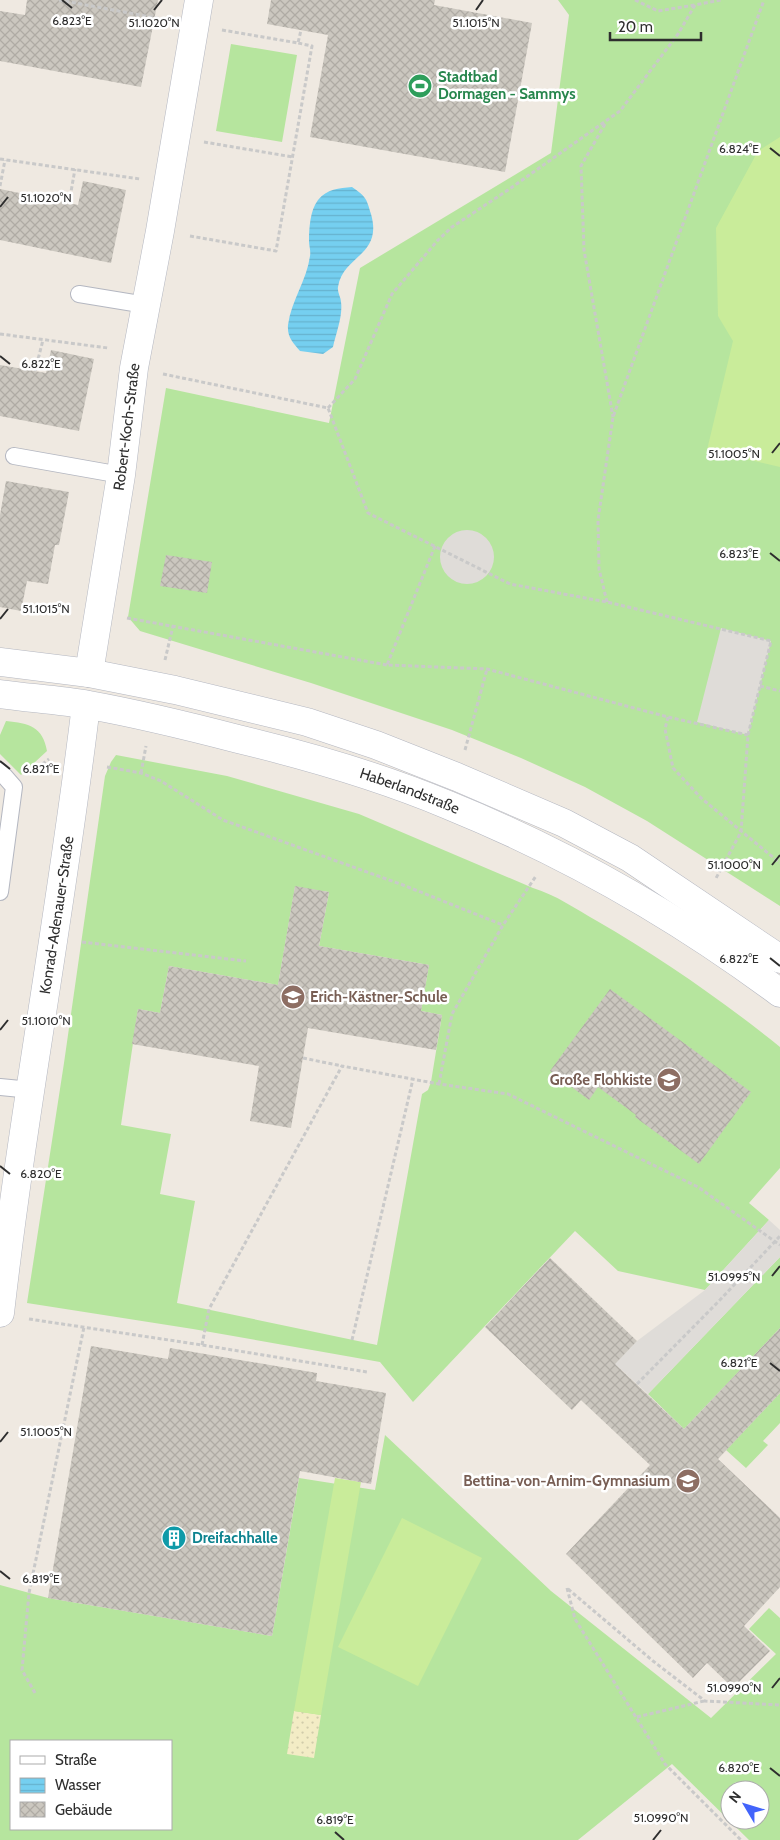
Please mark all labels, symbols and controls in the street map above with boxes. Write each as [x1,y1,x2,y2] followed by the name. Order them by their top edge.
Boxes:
[610,10,701,42] scale bar
[52,13,92,28] text: 6.823°E
[128,15,180,30] text: 51.1020°N
[452,15,500,30] text: 51.1015°N
[618,18,653,36] text: 20 m
[438,68,576,103] place label: Stadtbad Dormagen - Sammys
[407,73,433,99] sports icon: Stadtbad Dormagen - Sammys
[719,141,759,156] text: 6.824°E
[20,190,72,205] text: 51.1020°N
[21,356,61,371] text: 6.822°E
[110,361,144,492] street label: Robert-Koch-Straße
[708,446,760,461] text: 51.1005°N
[719,546,759,561] text: 6.823°E
[22,601,70,616] text: 51.1015°N
[23,761,60,776] text: 6.821°E
[357,764,463,818] street label: Haberlandstraße
[36,834,78,995] street label: Konrad-Adenauer-Straße
[707,857,761,872] text: 51.1000°N
[719,951,759,966] text: 6.822°E
[280,984,306,1010] school or university icon: Erich-Kästner-Schule
[310,988,448,1006] place label: Erich-Kästner-Schule
[21,1013,71,1028] text: 51.1010°N
[656,1067,682,1093] school or university icon: Große Flohkiste
[550,1071,652,1089] place label: Große Flohkiste
[20,1166,62,1181] text: 6.820°E
[707,1269,761,1284] text: 51.0995°N
[721,1355,758,1370] text: 6.821°E
[20,1424,72,1439] text: 51.1005°N
[675,1468,701,1494] school or university icon: Bettina-von-Arnim-Gymnasium
[463,1472,670,1490] place label: Bettina-von-Arnim-Gymnasium
[161,1525,187,1551] building icon: Dreifachhalle
[192,1529,278,1547] place label: Dreifachhalle
[22,1571,60,1586] text: 6.819°E
[706,1680,762,1695] text: 51.0990°N
[10,1740,172,1830] legend
[55,1751,97,1769] text: Straße
[718,1760,760,1775] text: 6.820°E
[55,1776,101,1794] text: Wasser
[720,1780,770,1830] north arrow
[725,1788,745,1806] text: N
[55,1801,112,1819] text: Gebäude
[633,1810,689,1825] text: 51.0990°N
[316,1812,354,1827] text: 6.819°E

